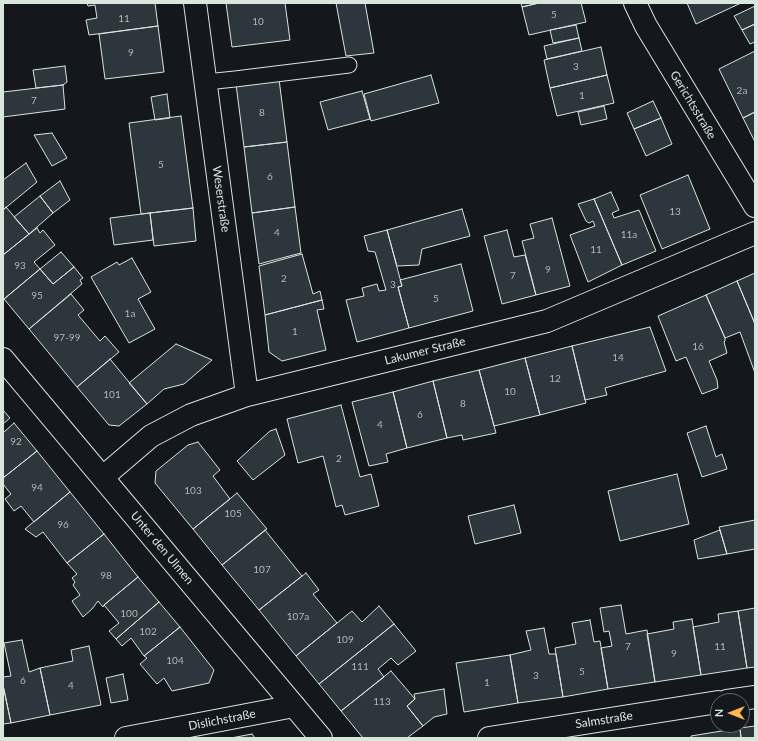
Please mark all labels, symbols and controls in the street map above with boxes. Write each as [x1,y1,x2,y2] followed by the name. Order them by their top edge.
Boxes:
[551,9,557,21] house number: 5
[118,13,130,25] house number: 11
[252,16,264,28] house number: 10
[128,47,134,59] house number: 9
[573,61,579,73] house number: 3
[667,68,719,142] street label: Gerichtsstraße
[737,85,747,97] house number: 2a
[579,90,585,102] house number: 1
[31,95,37,107] house number: 7
[259,107,265,119] house number: 8
[158,159,164,171] house number: 5
[209,165,233,233] street label: Weserstraße
[267,171,273,183] house number: 6
[669,206,681,218] house number: 13
[274,227,280,239] house number: 4
[621,229,637,241] house number: 11a
[590,244,602,256] house number: 11
[14,260,26,272] house number: 93
[545,264,551,276] house number: 9
[510,270,516,282] house number: 7
[281,273,287,285] house number: 2
[390,279,396,291] house number: 3
[31,290,43,302] house number: 95
[433,293,439,305] house number: 5
[125,308,135,320] house number: 1a
[292,326,298,338] house number: 1
[54,332,80,344] house number: 97-99
[383,334,467,368] street label: Lakumer Straße
[692,341,704,353] house number: 16
[612,352,624,364] house number: 14
[549,373,561,385] house number: 12
[504,386,516,398] house number: 10
[103,389,121,401] house number: 101
[460,398,466,410] house number: 8
[417,409,423,421] house number: 6
[377,419,383,431] house number: 4
[10,436,22,448] house number: 92
[336,453,342,465] house number: 2
[31,482,43,494] house number: 94
[184,485,202,497] house number: 103
[224,508,242,520] house number: 105
[127,509,197,587] street label: Unter den Ulmen
[57,519,69,531] house number: 96
[253,564,271,576] house number: 107
[100,570,112,582] house number: 98
[120,608,138,620] house number: 100
[287,611,309,623] house number: 107a
[139,626,157,638] house number: 102
[336,634,354,646] house number: 109
[625,641,631,653] house number: 7
[714,641,726,653] house number: 11
[671,648,677,660] house number: 9
[166,655,184,667] house number: 104
[351,661,369,673] house number: 111
[579,666,585,678] house number: 5
[533,670,539,682] house number: 3
[20,675,26,687] house number: 6
[484,677,490,689] house number: 1
[68,680,74,692] house number: 4
[710,693,750,733] north arrow
[373,696,391,708] house number: 113
[187,706,257,734] street label: Dislichstraße
[574,708,634,732] street label: Salmstraße
[712,709,725,717] text: N

